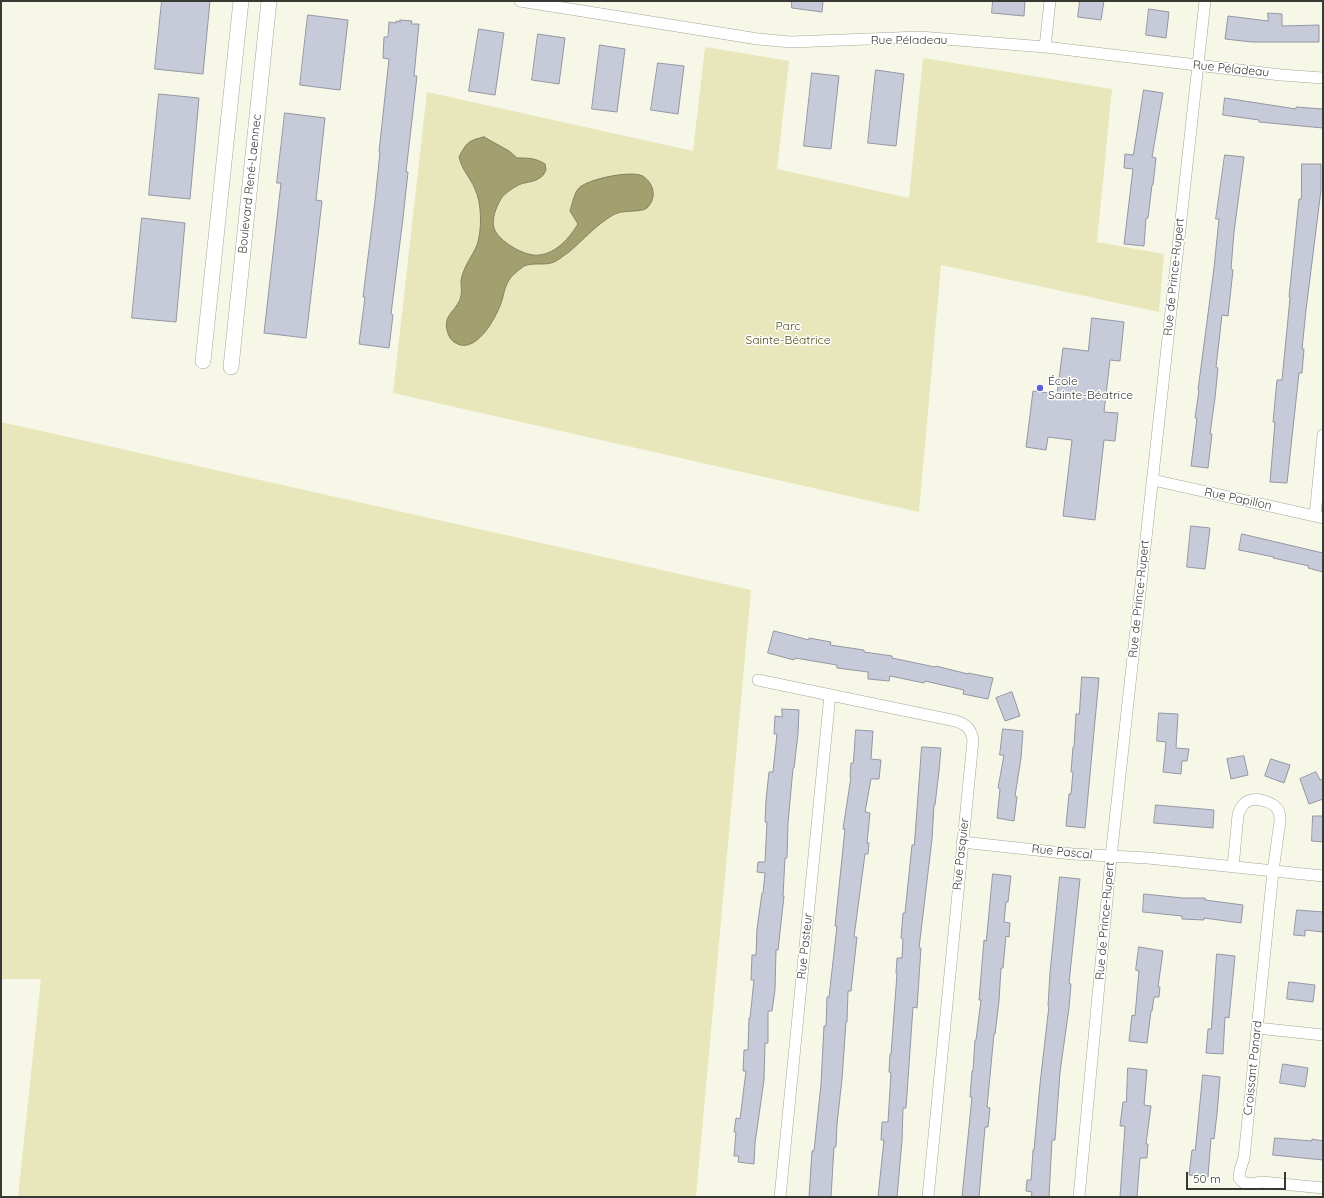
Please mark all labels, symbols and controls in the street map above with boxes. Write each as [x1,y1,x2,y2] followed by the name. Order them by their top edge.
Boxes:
[871,33,947,47] street label: Rue Péladeau
[1192,58,1270,80] street label: Rue Péladeau
[236,114,264,254] street label: Boulevard René-Laennec
[1161,217,1187,337] street label: Rue de Prince-Rupert
[745,319,831,347] park label: Parc Sainte-Béatrice
[1048,374,1133,402] place label: École Sainte-Béatrice
[1035,383,1045,393] marker: École Sainte-Béatrice
[1203,485,1273,513] street label: Rue Papillon
[1126,539,1152,659] street label: Rue de Prince-Rupert
[950,817,972,891] street label: Rue Pasquier
[1031,842,1093,862] street label: Rue Pascal
[1093,861,1117,981] street label: Rue de Prince-Rupert
[794,912,816,980] street label: Rue Pasteur
[1241,1020,1265,1116] street label: Croissant Panard
[1188,1164,1288,1190] scale bar
[1193,1171,1221,1186] text: 50 m

